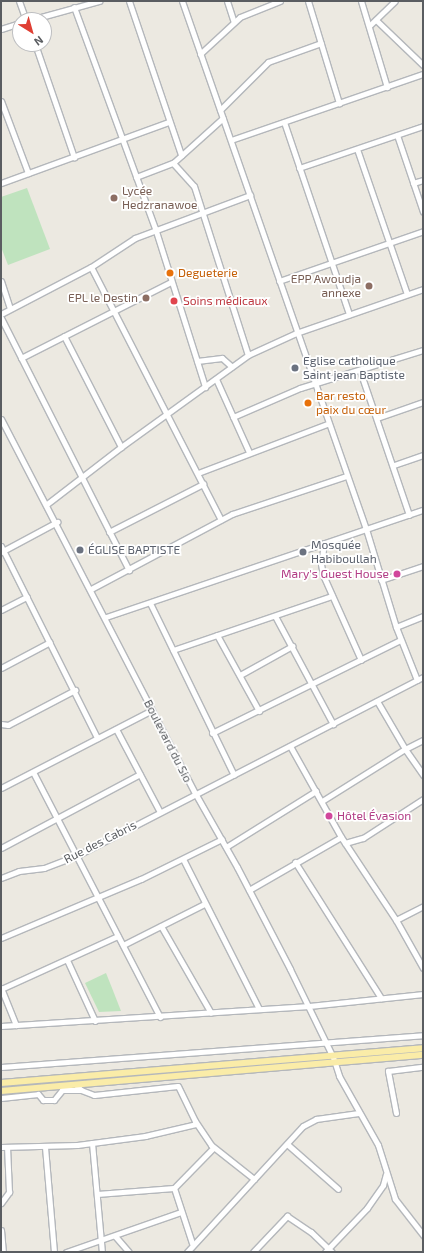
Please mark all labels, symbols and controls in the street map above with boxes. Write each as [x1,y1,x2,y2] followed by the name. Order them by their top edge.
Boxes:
[12,12,52,52] north arrow
[32,34,46,49] text: N
[122,184,198,212] place label: Lycée Hedzranawoe
[109,193,119,203] marker: Lycée Hedzranawoe
[178,266,238,280] place label: Degueterie
[165,268,175,278] marker: Degueterie
[290,272,361,300] place label: EPP Awoudja annexe
[364,281,374,291] marker: EPP Awoudja annexe
[68,291,138,305] place label: EPL le Destin
[141,293,151,303] marker: EPL le Destin
[183,294,268,308] place label: Soins médicaux
[168,295,180,307] marker: Soins médicaux
[303,354,405,382] place label: Eglise catholique Saint jean Baptiste
[290,363,300,373] marker: Eglise catholique Saint jean Baptiste
[316,389,386,417] place label: Bar resto paix du cœur
[303,398,313,408] marker: Bar resto paix du cœur
[311,538,377,566] place label: Mosquée Habiboullah
[88,543,180,557] place label: ÉGLISE BAPTISTE
[75,545,85,555] marker: ÉGLISE BAPTISTE
[298,547,308,557] marker: Mosquée Habiboullah
[281,567,389,581] place label: Mary's Guest House
[392,569,402,579] marker: Mary's Guest House
[141,697,195,785] street label: Boulevard du Sio
[337,809,412,823] place label: Hôtel Évasion
[324,811,334,821] marker: Hôtel Évasion
[61,818,139,866] street label: Rue des Cabris

